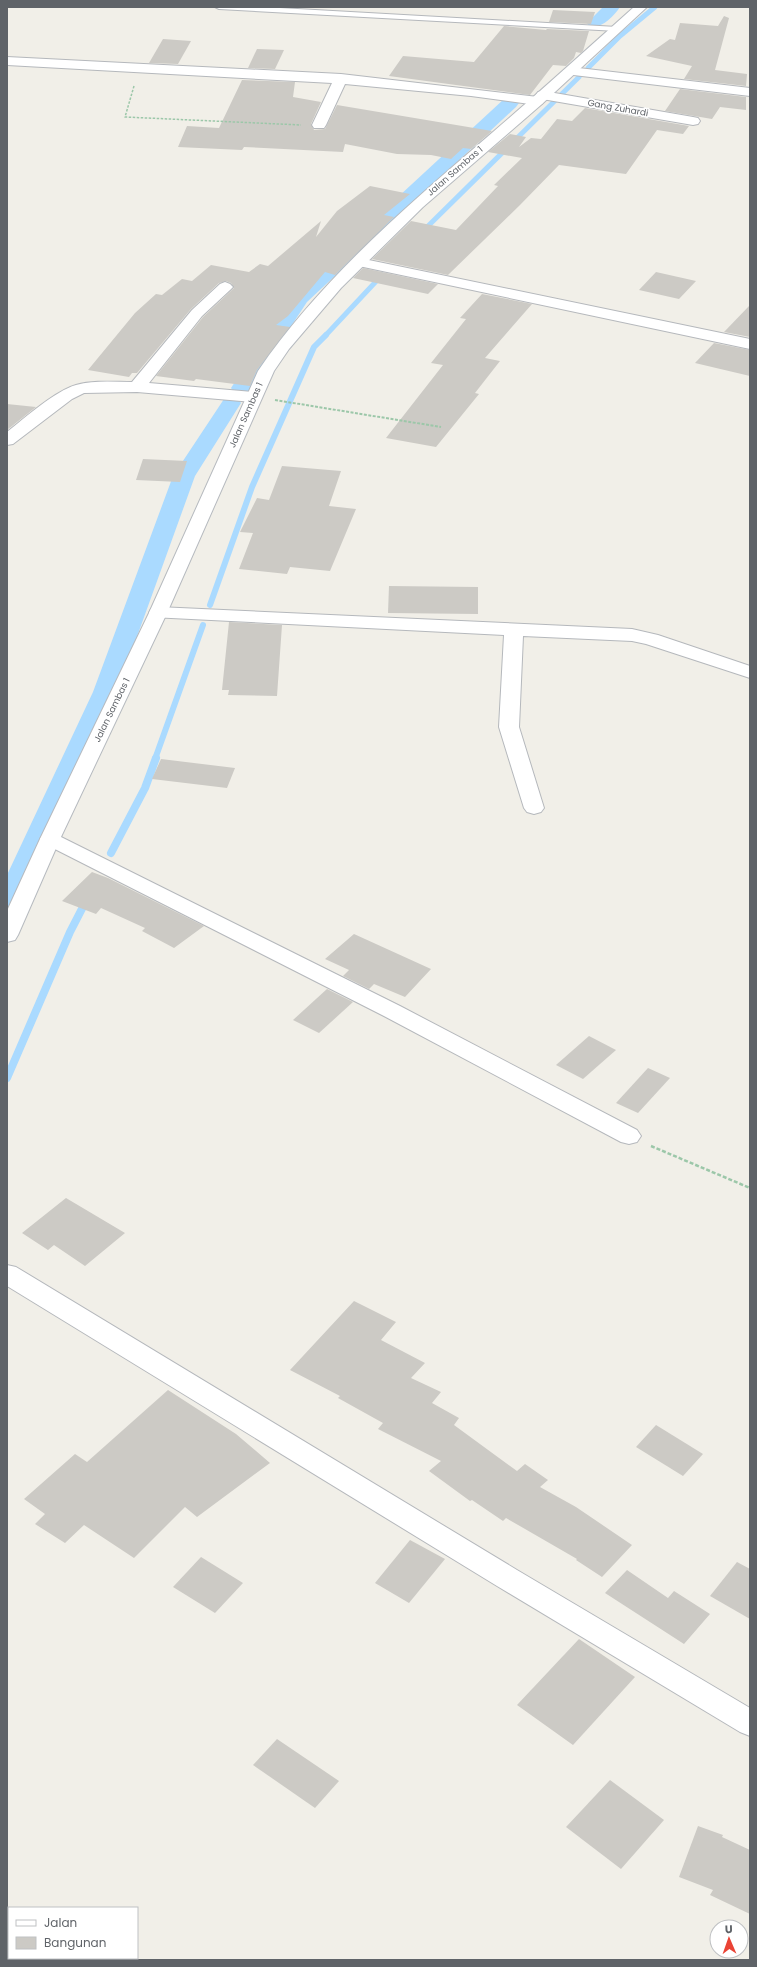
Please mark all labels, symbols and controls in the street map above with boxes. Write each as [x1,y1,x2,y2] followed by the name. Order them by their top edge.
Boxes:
[587,97,649,119] street label: Gang Zuhardi
[425,143,485,199] street label: Jalan Sambas 1
[226,380,266,449] street label: Jalan Sambas 1
[91,676,133,744] street label: Jalan Sambas 1
[8,1907,138,1959] legend
[44,1914,77,1931] text: Jalan
[709,1919,749,1959] north arrow
[724,1921,733,1937] text: U
[44,1934,106,1951] text: Bangunan

